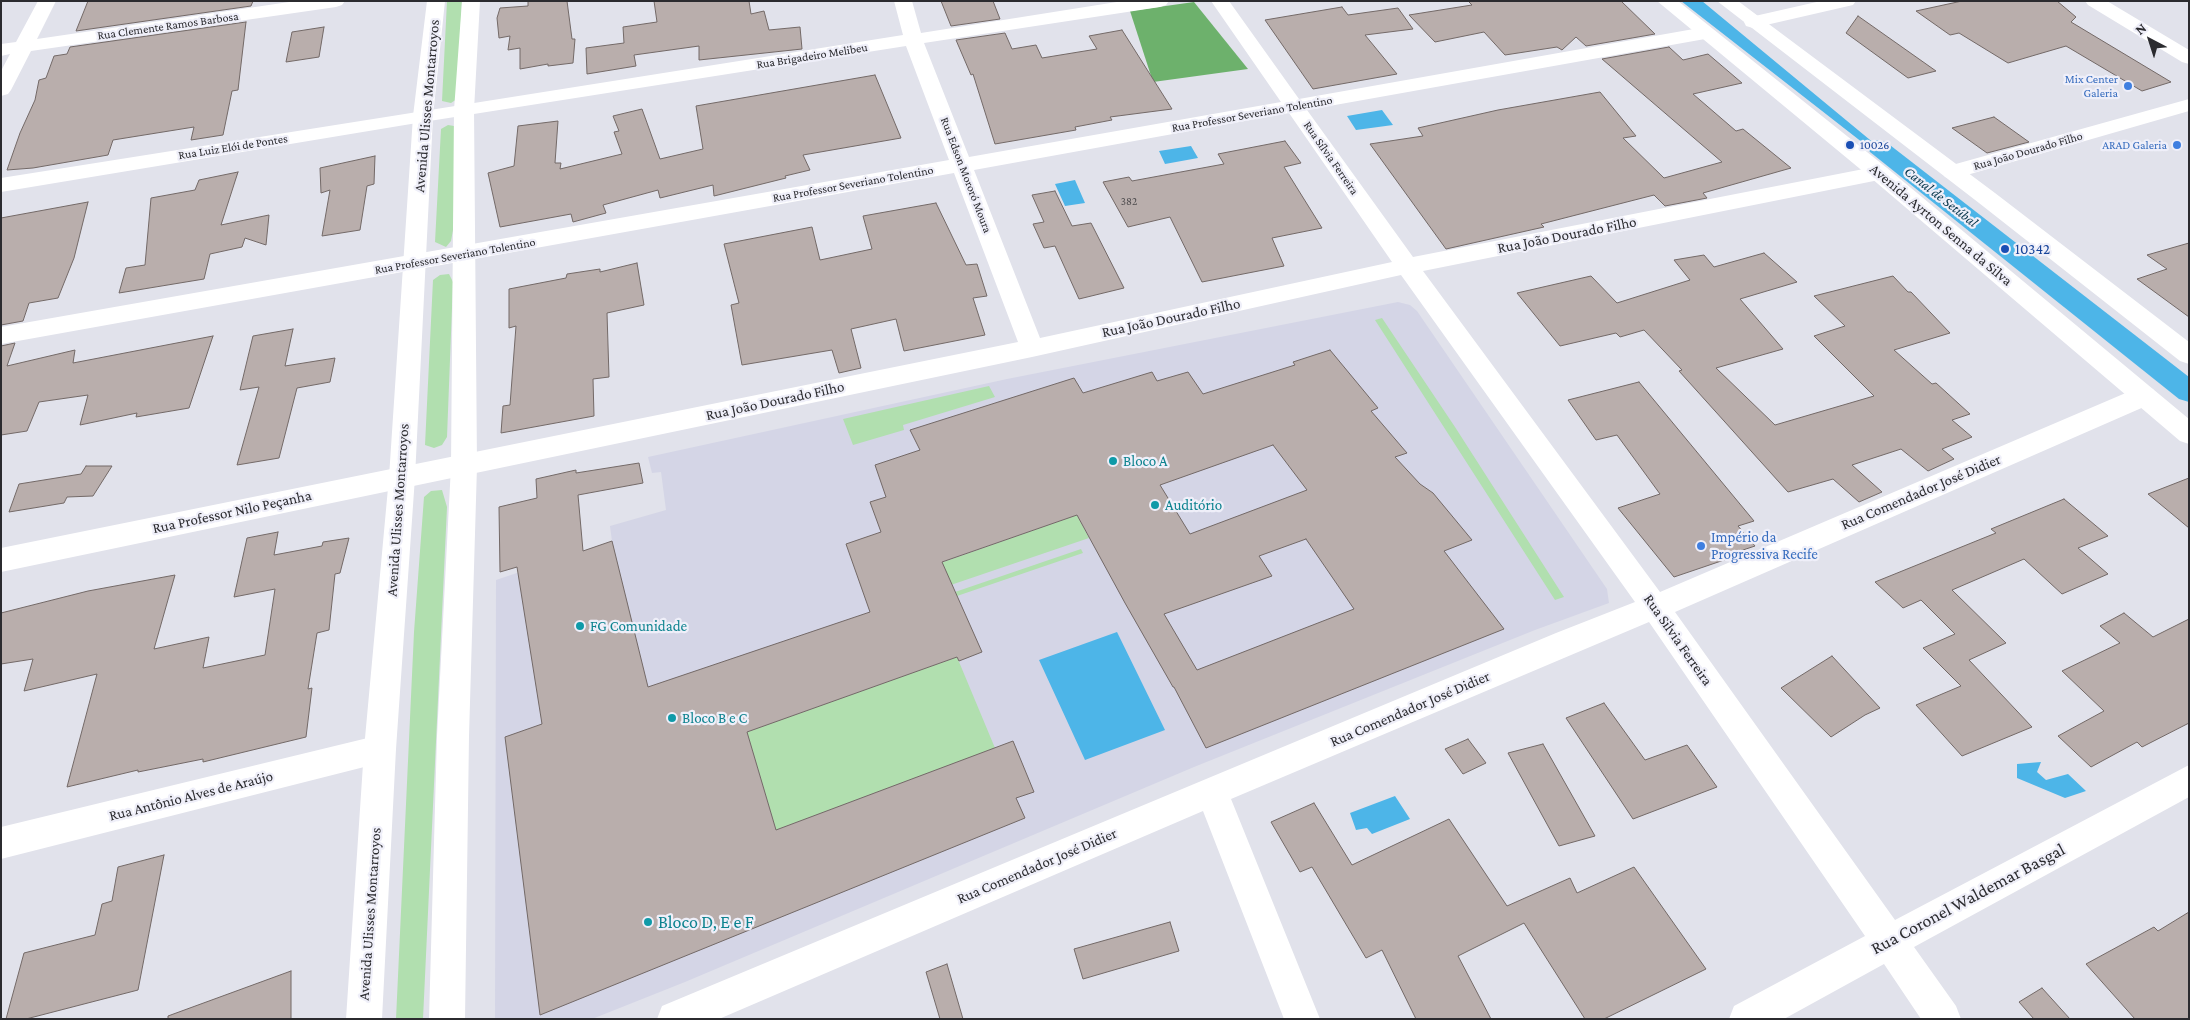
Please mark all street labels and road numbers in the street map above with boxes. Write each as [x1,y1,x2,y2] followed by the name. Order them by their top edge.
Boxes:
[97,9,239,43] street label: Rua Clemente Ramos Barbosa
[410,19,444,193] street label: Avenida Ulisses Montarroyos
[755,40,869,72] street label: Rua Brigadeiro Melibeu
[1171,93,1333,135] street label: Rua Professor Severiano Tolentino
[937,115,995,235] street label: Rua Edson Mororó Moura
[1300,119,1362,197] street label: Rua Sílvia Ferreira
[1972,129,2084,173] street label: Rua João Dourado Filho
[177,131,289,163] street label: Rua Luiz Elói de Pontes
[1866,160,2016,290] street label: Avenida Ayrton Senna da Silva
[772,163,934,205] street label: Rua Professor Severiano Tolentino
[1496,213,1638,257] street label: Rua João Dourado Filho
[374,235,536,277] street label: Rua Professor Severiano Tolentino
[1100,295,1242,341] street label: Rua João Dourado Filho
[704,378,846,424] street label: Rua João Dourado Filho
[383,423,413,597] street label: Avenida Ulisses Montarroyos
[1838,450,2004,534] street label: Rua Comendador José Didier
[151,486,313,538] street label: Rua Professor Nilo Peçanha
[1640,591,1716,689] street label: Rua Silvia Ferreira
[1327,667,1493,751] street label: Rua Comendador José Didier
[107,767,275,825] street label: Rua Antônio Alves de Araújo
[954,824,1120,908] street label: Rua Comendador José Didier
[355,827,385,1001] street label: Avenida Ulisses Montarroyos
[1867,839,2069,959] street label: Rua Coronel Waldemar Basgal

